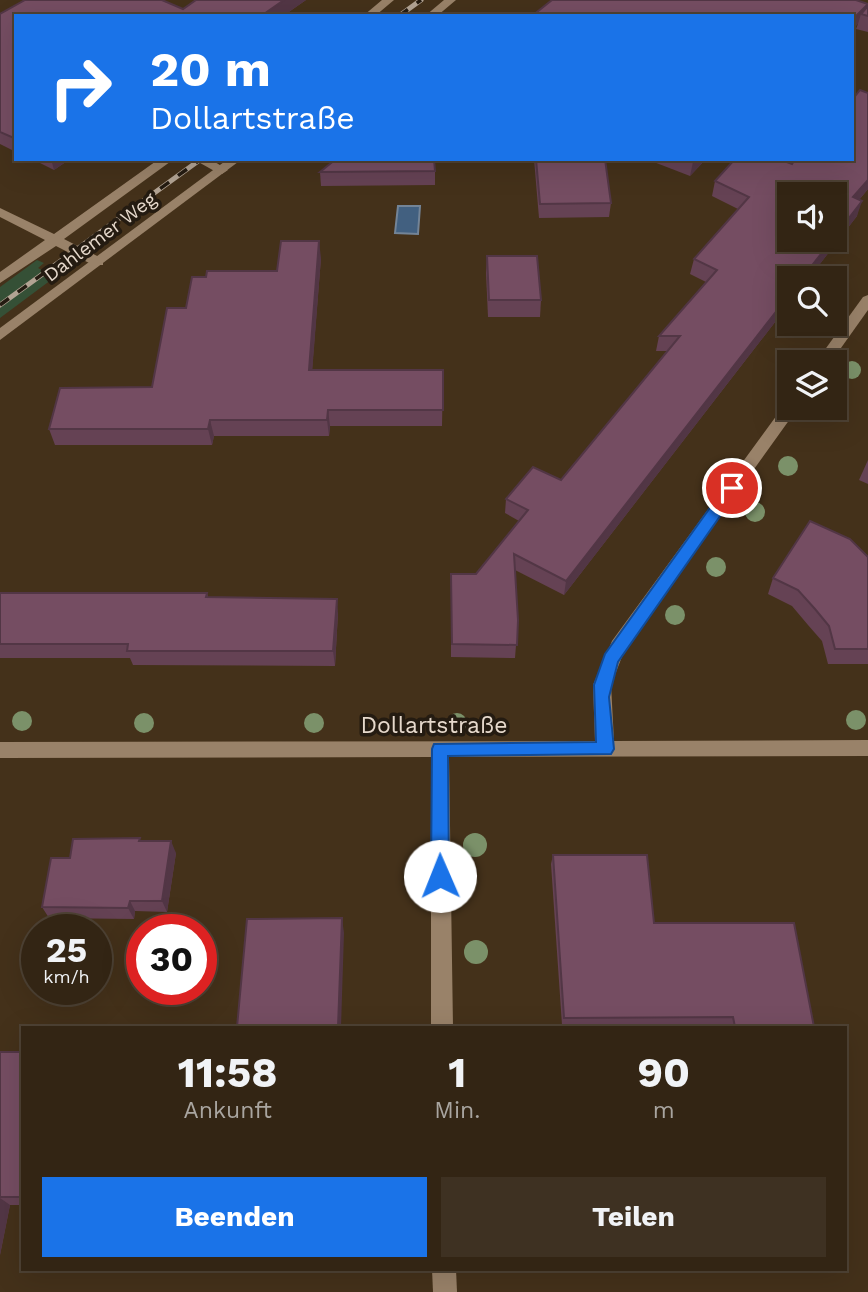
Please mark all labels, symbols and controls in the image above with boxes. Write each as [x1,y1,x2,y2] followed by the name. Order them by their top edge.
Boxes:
[150,40,271,98] text: 20 m
[35,42,126,133] icon: right
[150,99,355,137] text: Dollartstraße
[777,182,847,420] map controls
[777,182,847,252] button: sound
[40,187,161,287] street label: Dahlemer Weg
[777,266,847,336] button: search
[777,350,847,420] button: layers
[702,458,762,518] pin
[713,469,751,507] icon: arrive
[360,712,508,739] street label: Dollartstraße
[403,839,477,913] position arrow
[126,914,217,1005] speed limit sign: 30
[46,929,87,971] text: 25
[43,966,90,987] text: km/h
[178,1048,278,1097] text: 11:58
[448,1048,466,1097] text: 1
[637,1048,690,1097] text: 90
[184,1097,272,1124] text: Ankunft
[434,1097,480,1124] text: Min.
[653,1097,675,1124] text: m
[42,1177,427,1257] button: Beenden
[441,1177,826,1257] button: Teilen

